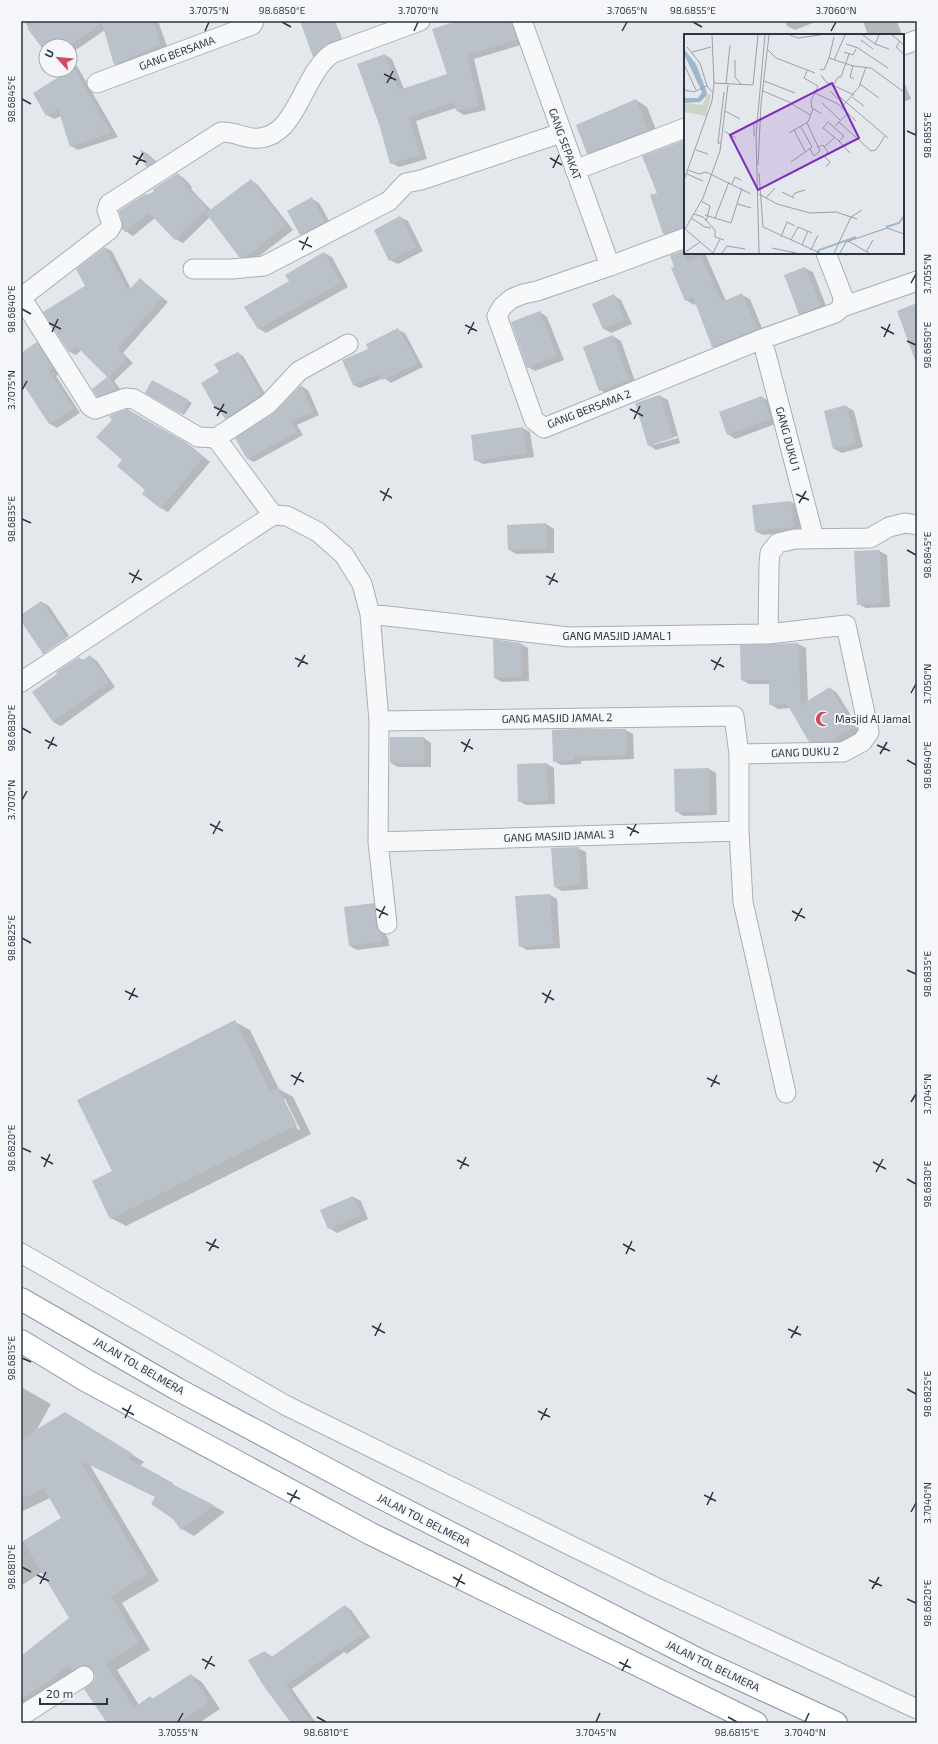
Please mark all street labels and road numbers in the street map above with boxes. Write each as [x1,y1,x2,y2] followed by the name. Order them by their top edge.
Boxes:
[137,33,217,72] street label: GANG BERSAMA
[546,106,585,182] street label: GANG SEPAKAT
[545,387,632,430] street label: GANG BERSAMA 2
[774,405,803,473] street label: GANG DUKU 1
[563,629,672,642] street label: GANG MASJID JAMAL 1
[501,710,612,725] street label: GANG MASJID JAMAL 2
[771,744,839,759] street label: GANG DUKU 2
[503,827,615,844] street label: GANG MASJID JAMAL 3
[92,1334,187,1397] street label: JALAN TOL BELMERA
[376,1490,473,1549] street label: JALAN TOL BELMERA
[664,1637,762,1694] street label: JALAN TOL BELMERA

